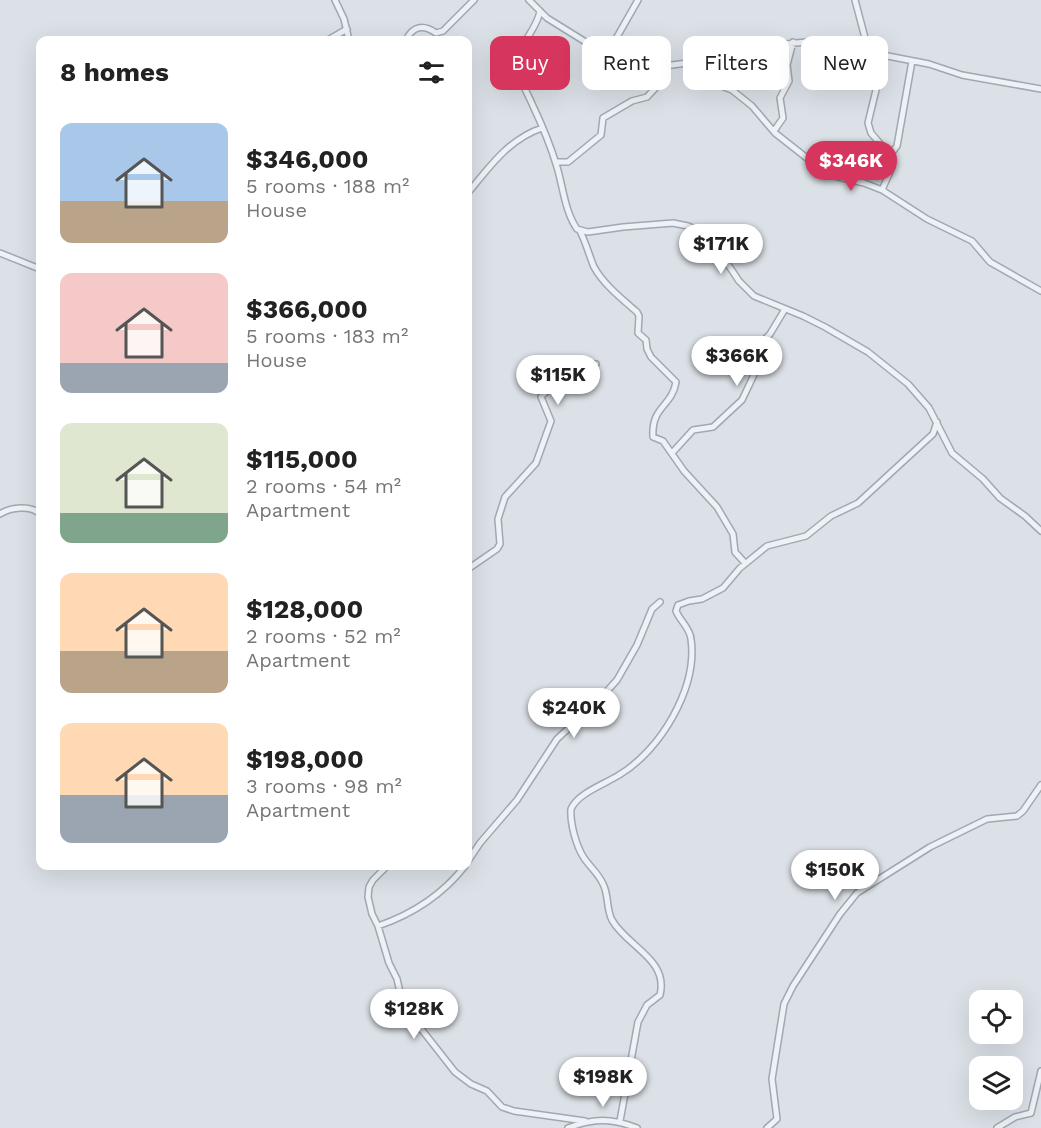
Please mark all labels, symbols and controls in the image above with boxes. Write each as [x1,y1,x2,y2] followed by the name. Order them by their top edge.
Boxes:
[490,36,570,90] chip: Buy
[582,36,671,90] chip: Rent
[683,36,789,90] chip: Filters
[801,36,888,90] chip: New
[415,56,448,89] icon: filters
[60,57,169,87] text: 8 homes
[809,141,893,192] pin: $346K
[246,144,368,174] text: $346,000
[108,147,180,219] icon: home
[819,148,883,172] text: $346K
[246,174,409,198] text: 5 rooms · 188 m²
[246,198,307,222] text: House
[679,224,763,275] pin: $171K
[693,231,749,255] text: $171K
[246,294,368,324] text: $366,000
[108,297,180,369] icon: home
[246,324,408,348] text: 5 rooms · 183 m²
[695,336,779,387] pin: $366K
[705,343,769,367] text: $366K
[246,348,307,372] text: House
[516,355,600,406] pin: $115K
[530,362,586,386] text: $115K
[246,444,358,474] text: $115,000
[108,447,180,519] icon: home
[246,474,401,498] text: 2 rooms · 54 m²
[246,498,350,522] text: Apartment
[246,594,363,624] text: $128,000
[108,597,180,669] icon: home
[246,624,401,648] text: 2 rooms · 52 m²
[246,648,350,672] text: Apartment
[532,688,616,739] pin: $240K
[542,695,606,719] text: $240K
[246,744,364,774] text: $198,000
[108,747,180,819] icon: home
[246,774,402,798] text: 3 rooms · 98 m²
[246,798,350,822] text: Apartment
[793,850,877,901] pin: $150K
[805,857,865,881] text: $150K
[372,989,456,1040] pin: $128K
[969,990,1023,1110] map controls
[969,990,1023,1044] button: locate
[384,996,444,1020] text: $128K
[969,1056,1023,1110] button: layers
[561,1057,645,1108] pin: $198K
[573,1064,633,1088] text: $198K

